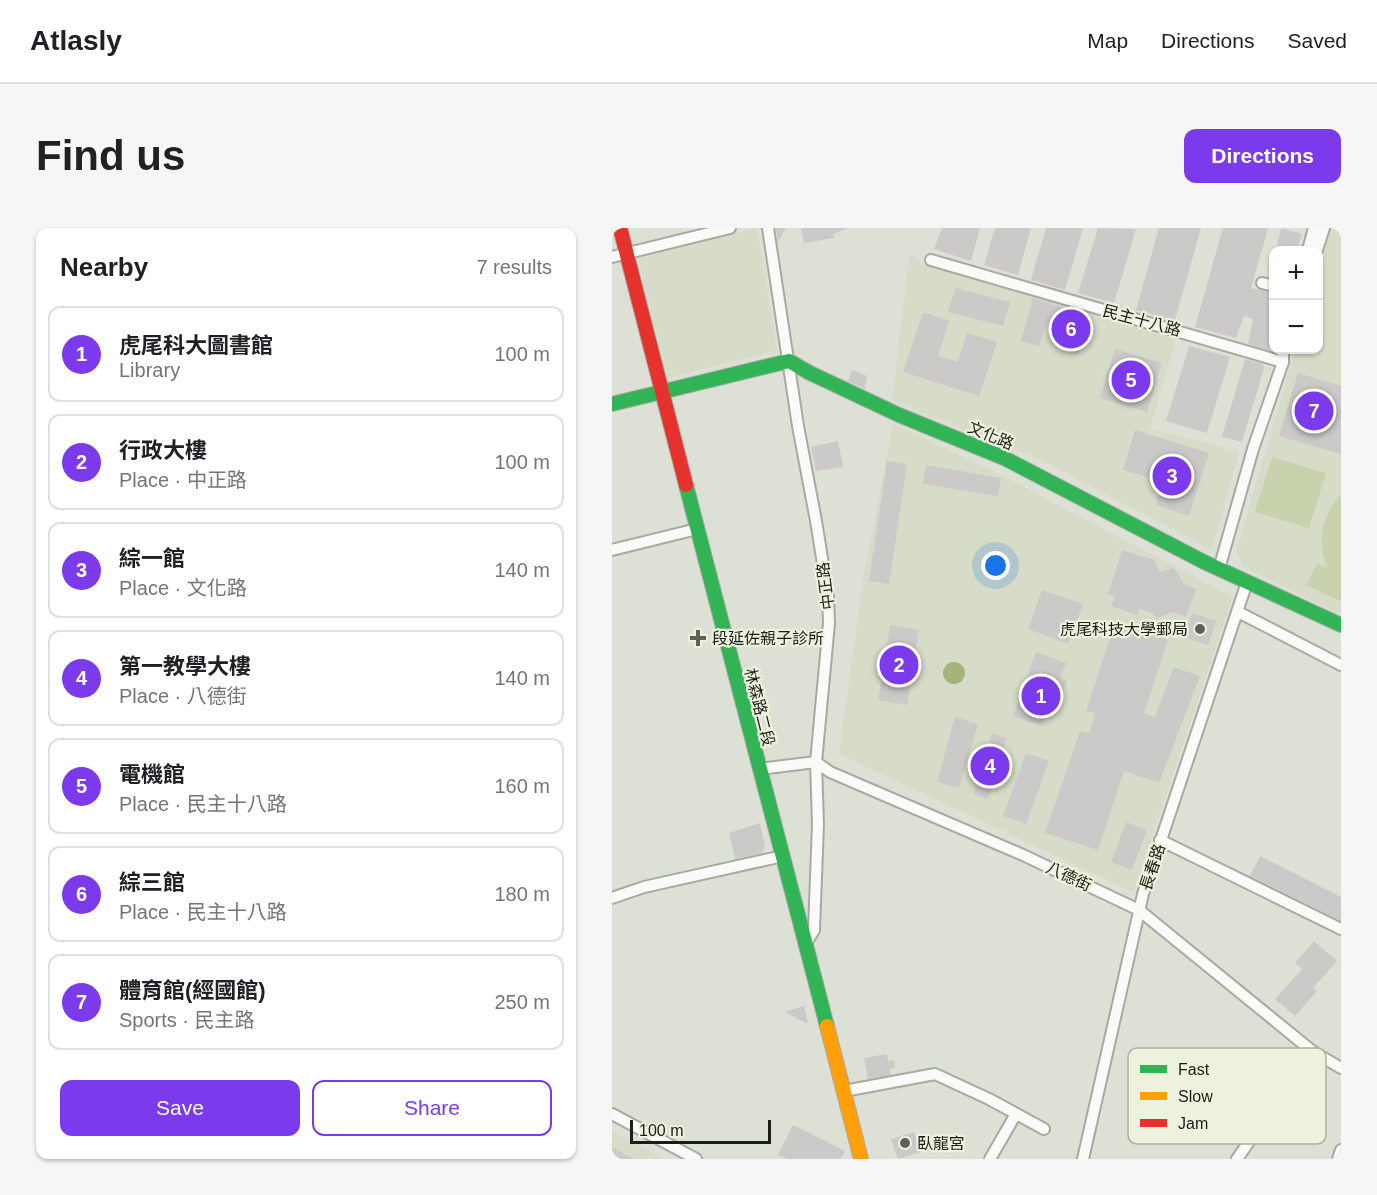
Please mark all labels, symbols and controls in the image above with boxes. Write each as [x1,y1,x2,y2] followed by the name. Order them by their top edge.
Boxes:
[30,25,122,56] text: Atlasly
[1087,29,1128,52] text: Map
[1161,29,1254,52] text: Directions
[1287,29,1347,52] text: Saved
[1184,129,1341,183] button: Directions
[36,132,185,179] text: Find us
[1269,246,1323,354] map controls
[1269,246,1323,300] button: +
[60,252,148,282] text: Nearby
[476,256,552,278] text: 7 results
[1269,300,1323,354] button: −
[1101,302,1183,339] street label: 民主十八路
[1052,306,1090,352] pin: 6
[119,333,273,358] text: 虎尾科大圖書館
[76,343,87,365] text: 1
[494,343,550,365] text: 100 m
[1112,358,1150,402] pin: 5
[119,359,180,381] text: Library
[1294,388,1334,434] pin: 7
[965,418,1016,453] street label: 文化路
[119,438,207,463] text: 行政大樓
[76,451,87,473] text: 2
[494,451,550,473] text: 100 m
[1152,454,1192,498] pin: 3
[119,469,247,491] text: Place · 中正路
[119,546,185,571] text: 綜一館
[981,551,1010,580] your location
[76,559,87,581] text: 3
[494,559,550,581] text: 140 m
[814,561,837,611] street label: 中正路
[119,577,247,599] text: Place · 文化路
[1060,621,1188,638] place label: 虎尾科技大學郵局
[1193,622,1207,636] marker: 虎尾科技大學郵局
[689,629,707,647] marker: 段延佐親子診所
[712,630,824,647] place label: 段延佐親子診所
[880,642,918,688] pin: 2
[119,654,251,679] text: 第一教學大樓
[742,666,777,748] street label: 林森路二段
[76,667,87,689] text: 4
[494,667,550,689] text: 140 m
[1022,674,1060,718] pin: 1
[119,685,247,707] text: Place · 八德街
[970,744,1010,788] pin: 4
[119,762,185,787] text: 電機館
[76,775,87,797] text: 5
[494,775,550,797] text: 160 m
[119,793,287,815] text: Place · 民主十八路
[1137,842,1168,893] street label: 長春路
[1043,859,1094,894] street label: 八德街
[119,870,185,895] text: 綜三館
[76,883,87,905] text: 6
[494,883,550,905] text: 180 m
[119,901,287,923] text: Place · 民主十八路
[119,978,266,1003] text: 體育館(經國館)
[76,991,87,1013] text: 7
[494,991,550,1013] text: 250 m
[119,1009,255,1031] text: Sports · 民主路
[1128,1048,1326,1144] legend
[1178,1061,1210,1078] text: Fast
[60,1080,300,1136] button: Save
[312,1080,552,1136] button: Share
[1178,1088,1213,1105] text: Slow
[1178,1115,1208,1132] text: Jam
[630,1117,771,1144] scale bar
[639,1122,683,1139] text: 100 m
[917,1135,965,1152] place label: 臥龍宮
[898,1136,912,1150] marker: 臥龍宮

